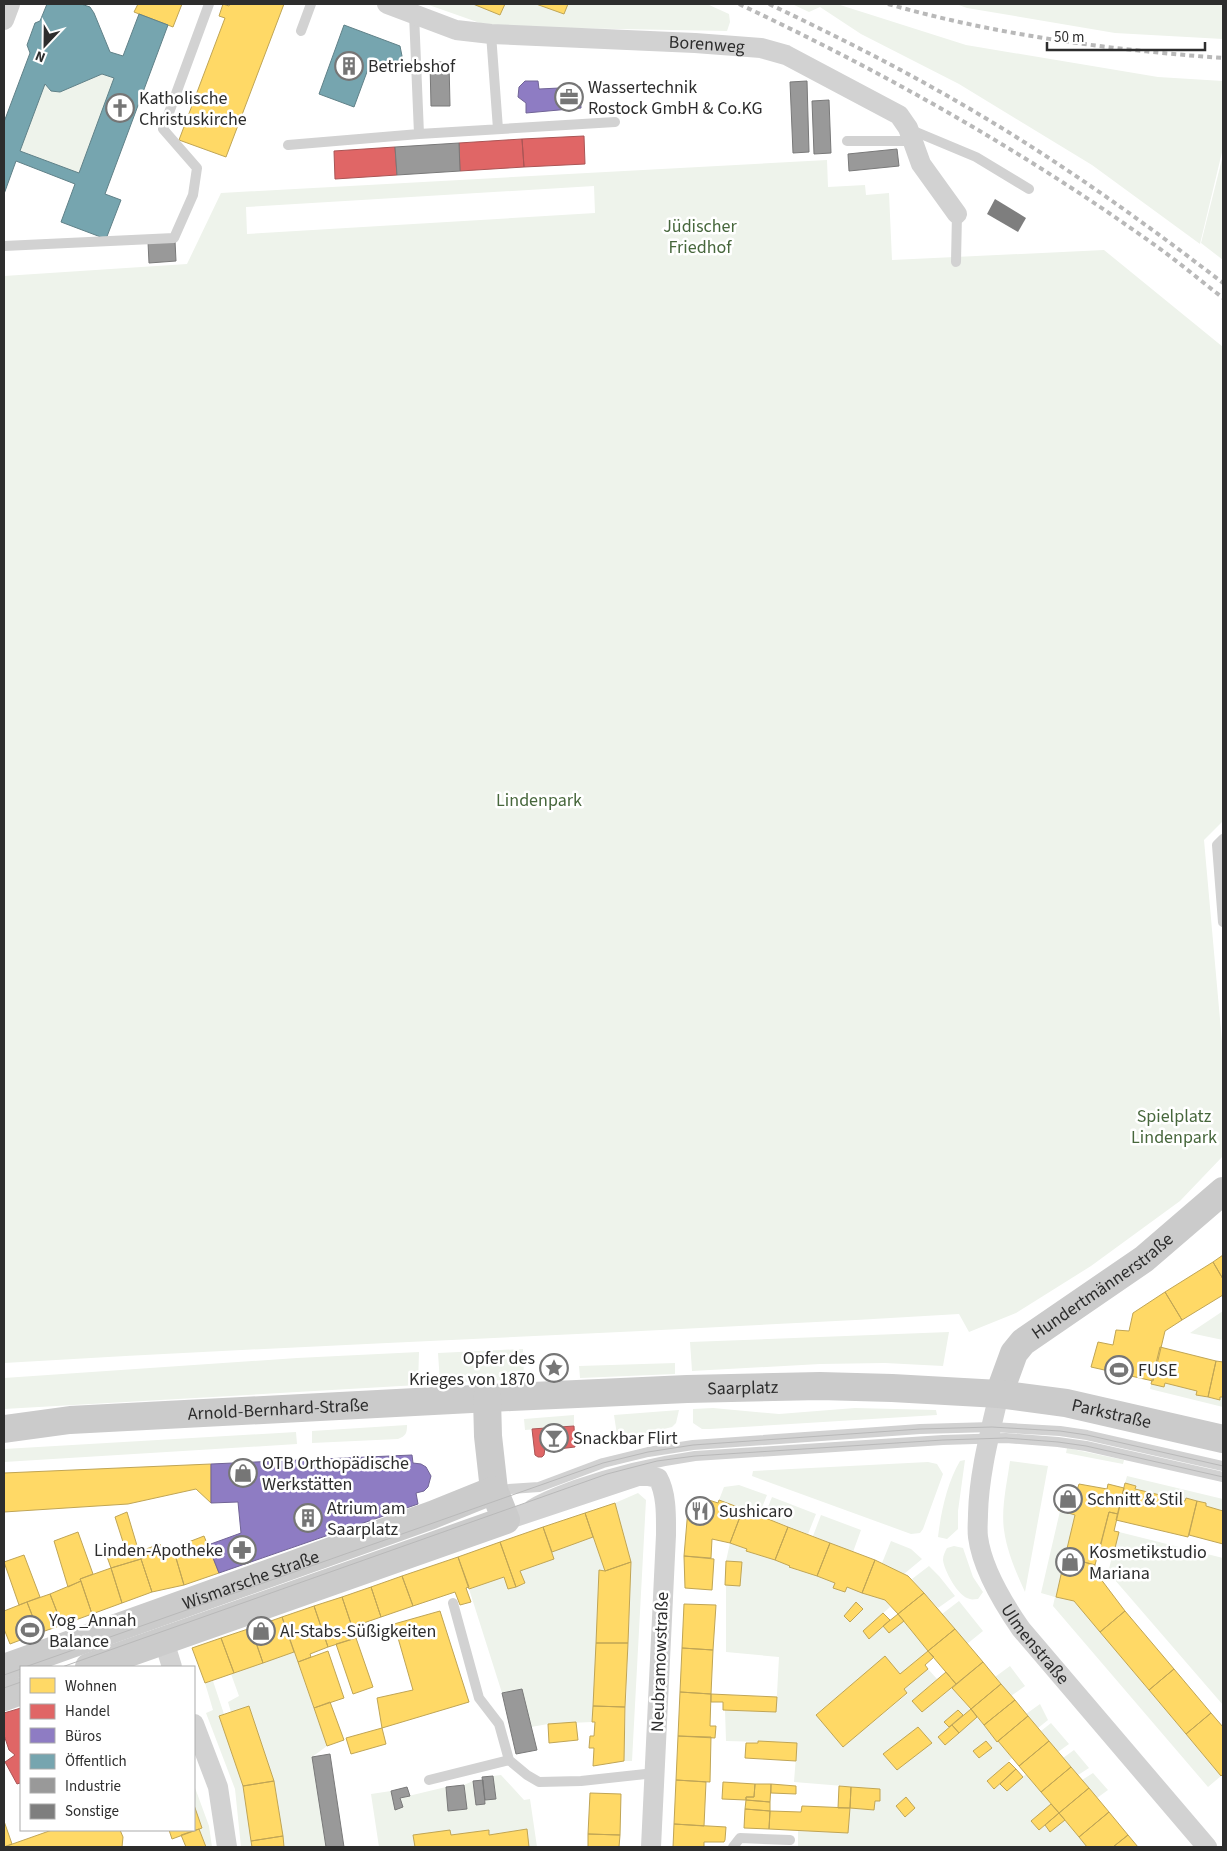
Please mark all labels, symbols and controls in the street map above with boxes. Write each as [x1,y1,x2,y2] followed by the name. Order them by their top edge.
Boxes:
[20,20,70,70] north arrow
[1047,20,1204,52] scale bar
[1054,27,1084,48] text: 50 m
[668,29,746,59] street label: Borenweg
[32,45,49,67] text: N
[334,51,364,81] building icon: Betriebshof
[368,54,456,79] place label: Betriebshof
[588,75,763,121] place label: Wassertechnik Rostock GmbH & Co.KG
[554,82,584,112] office icon: Wassertechnik Rostock GmbH & Co.KG
[139,86,247,132] place label: Katholische Christuskirche
[105,93,135,123] church icon: Katholische Christuskirche
[663,214,738,260] park label: Jüdischer Friedhof
[496,788,582,813] park label: Lindenpark
[1131,1104,1217,1150] park label: Spielplatz Lindenpark
[1026,1227,1179,1345] street label: Hundertmännerstraße
[409,1346,535,1392] place label: Opfer des Krieges von 1870
[539,1353,569,1383] place icon: Opfer des Krieges von 1870
[1104,1355,1134,1385] sports icon: FUSE
[1138,1358,1177,1383] place label: FUSE
[707,1374,779,1401] street label: Saarplatz
[187,1392,369,1426] street label: Arnold-Bernhard-Straße
[1069,1392,1154,1435] street label: Parkstraße
[539,1423,569,1453] bar icon: Snackbar Flirt
[573,1426,678,1451] place label: Snackbar Flirt
[262,1451,409,1497] place label: OTB Orthopädische Werkstätten
[228,1458,258,1488] shop icon: OTB Orthopädische Werkstätten
[1053,1484,1083,1514] shop icon: Schnitt & Stil
[1087,1487,1183,1512] place label: Schnitt & Stil
[327,1496,406,1542] place label: Atrium am Saarplatz
[685,1496,715,1526] restaurant icon: Sushicaro
[719,1499,793,1524] place label: Sushicaro
[293,1503,323,1533] building icon: Atrium am Saarplatz
[227,1535,257,1565] pharmacy icon: Linden-Apotheke
[94,1538,223,1563] place label: Linden-Apotheke
[1089,1540,1207,1586] place label: Kosmetikstudio Mariana
[179,1544,323,1616] street label: Wismarsche Straße
[1055,1547,1085,1577] shop icon: Kosmetikstudio Mariana
[645,1591,675,1733] street label: Neubramowstraße
[995,1599,1076,1690] street label: Ulmenstraße
[48,1608,137,1654] place label: Yog _Annah Balance
[15,1615,45,1645] sports icon: Yog _Annah Balance
[246,1616,276,1646] shop icon: Al-Stabs-Süßigkeiten
[280,1619,436,1644] place label: Al-Stabs-Süßigkeiten
[20,1666,195,1831] legend
[65,1676,117,1697] text: Wohnen
[65,1701,110,1722] text: Handel
[65,1726,101,1747] text: Büros
[65,1751,127,1772] text: Öffentlich
[65,1776,121,1797] text: Industrie
[65,1801,119,1822] text: Sonstige

